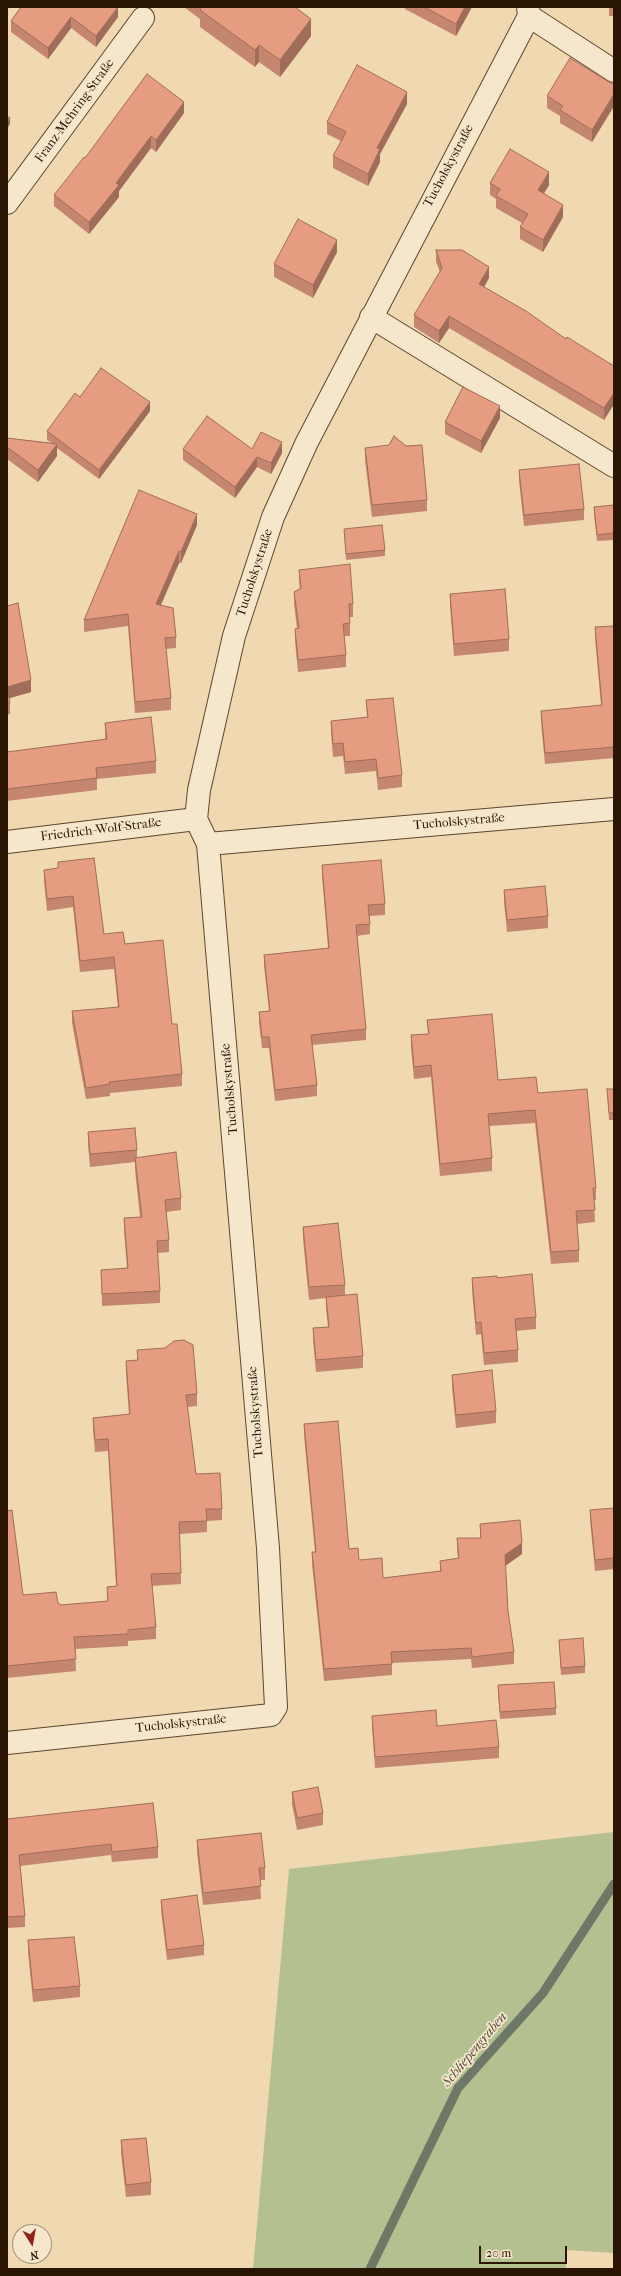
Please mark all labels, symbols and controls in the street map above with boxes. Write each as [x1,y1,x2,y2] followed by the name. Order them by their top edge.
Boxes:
[32,56,118,166] street label: Franz-Mehring-Straße
[421,122,477,210] street label: Tucholskystraße
[233,527,277,619] street label: Tucholskystraße
[413,810,505,834] street label: Tucholskystraße
[40,815,162,845] street label: Friedrich-Wolf-Straße
[218,1043,242,1135] street label: Tucholskystraße
[245,1366,267,1458] street label: Tucholskystraße
[135,1711,227,1737] street label: Tucholskystraße
[439,2009,511,2091] water label: Schliepengraben
[12,2224,52,2264] north arrow
[481,2238,569,2264] scale bar
[486,2246,511,2260] text: 20 m
[29,2248,40,2262] text: N

